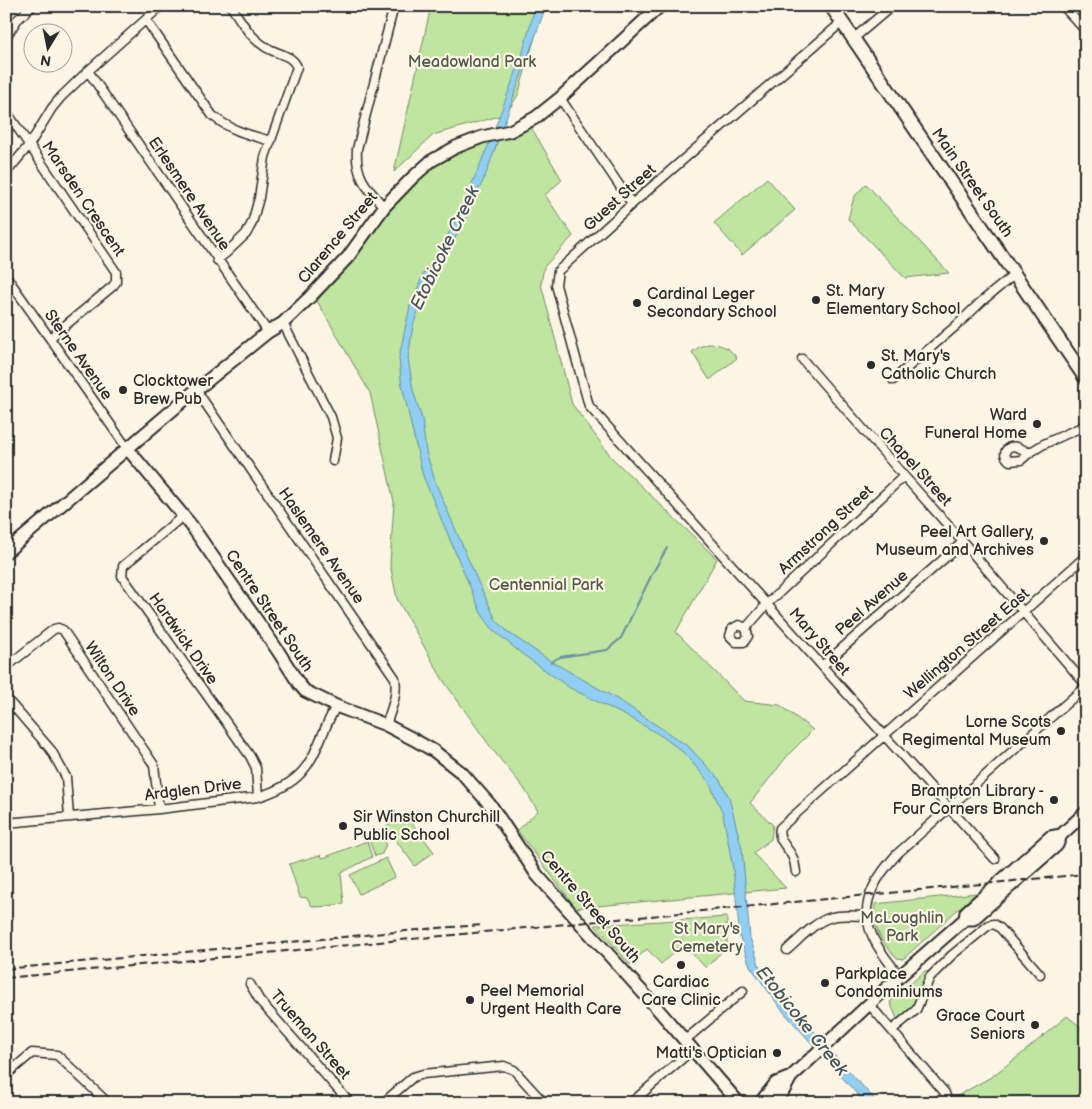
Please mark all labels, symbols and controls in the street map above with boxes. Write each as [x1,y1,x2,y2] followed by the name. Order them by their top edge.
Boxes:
[22,22,72,72] north arrow
[39,51,52,70] text: N
[408,53,536,72] park label: Meadowland Park
[927,125,1017,241] street label: Main Street South
[144,134,234,255] street label: Erlesmere Avenue
[37,138,129,260] street label: Marsden Crescent
[580,160,660,236] street label: Guest Street
[406,182,484,313] water label: Etobicoke Creek
[294,188,382,288] street label: Clarence Street
[826,282,960,319] place label: St. Mary Elementary School
[647,285,777,322] place label: Cardinal Leger Secondary School
[810,294,822,306] marker: St. Mary Elementary School
[631,297,643,309] marker: Cardinal Leger Secondary School
[40,306,116,404] street label: Sterne Avenue
[881,347,996,384] place label: St. Mary's Catholic Church
[865,359,877,371] marker: St. Mary's Catholic Church
[133,372,213,409] place label: Clocktower Brew Pub
[117,384,129,396] marker: Clocktower Brew Pub
[924,406,1027,443] place label: Ward Funeral Home
[1031,418,1043,430] marker: Ward Funeral Home
[875,424,955,510] street label: Chapel Street
[775,481,877,579] street label: Armstrong Street
[274,484,368,608] street label: Haslemere Avenue
[875,523,1034,560] place label: Peel Art Gallery, Museum and Archives
[1038,535,1050,547] marker: Peel Art Gallery, Museum and Archives
[221,546,317,676] street label: Centre Street South
[832,566,913,640] street label: Peel Avenue
[489,576,603,595] park label: Centennial Park
[901,584,1033,704] street label: Wellington Street East
[144,590,222,689] street label: Hardwick Drive
[784,604,854,680] street label: Mary Street
[80,638,144,720] street label: Wilton Drive
[902,713,1051,750] place label: Lorne Scots Regimental Museum
[1055,725,1067,737] marker: Lorne Scots Regimental Museum
[143,775,243,805] street label: Ardglen Drive
[892,782,1044,819] place label: Brampton Library - Four Corners Branch
[1048,794,1060,806] marker: Brampton Library - Four Corners Branch
[353,808,500,845] place label: Sir Winston Churchill Public School
[337,820,349,832] marker: Sir Winston Churchill Public School
[536,847,644,967] street label: Centre Street South
[860,909,944,946] park label: McLoughlin Park
[671,920,743,957] park label: St Mary's Cemetery
[675,959,687,971] marker: Cardiac Care Clinic
[751,962,853,1081] water label: Etobicoke Creek
[835,965,943,1002] place label: Parkplace Condominiums
[641,973,721,1010] place label: Cardiac Care Clinic
[819,977,831,989] marker: Parkplace Condominiums
[480,982,622,1019] place label: Peel Memorial Urgent Health Care
[266,986,354,1084] street label: Trueman Street
[464,994,476,1006] marker: Peel Memorial Urgent Health Care
[936,1007,1025,1044] place label: Grace Court Seniors
[1029,1019,1041,1031] marker: Grace Court Seniors
[656,1044,767,1063] place label: Matti's Optician
[771,1047,783,1059] marker: Matti's Optician

